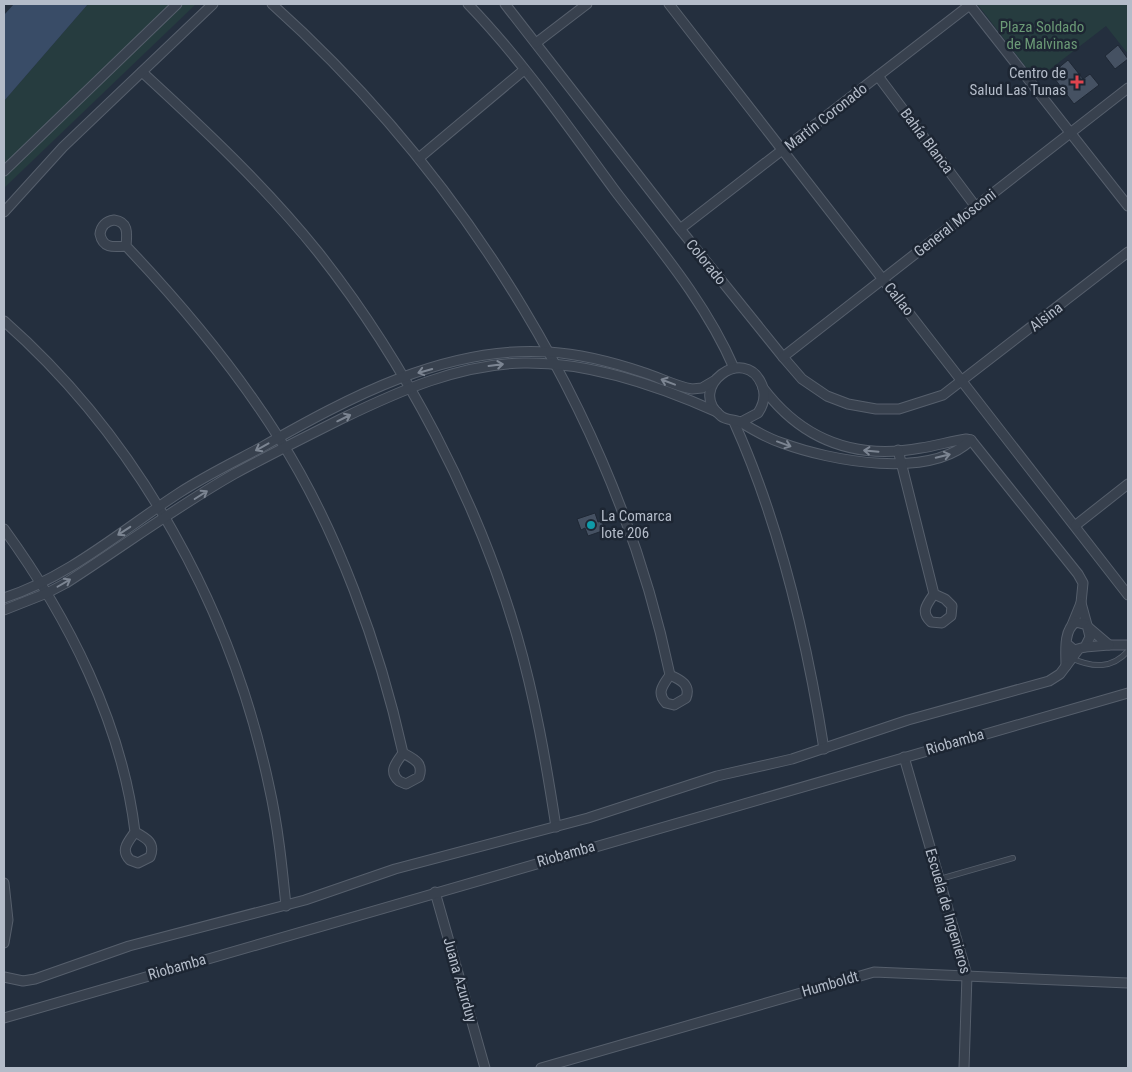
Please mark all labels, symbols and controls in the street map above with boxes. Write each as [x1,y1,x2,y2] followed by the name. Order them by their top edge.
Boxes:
[1000,18,1084,53] park label: Plaza Soldado de Malvinas
[969,64,1066,99] place label: Centro de Salud Las Tunas
[1070,75,1084,89] marker: Centro de Salud Las Tunas
[781,79,871,155] street label: Martín Coronado
[897,105,957,177] street label: Bahía Blanca
[910,185,1000,261] street label: General Mosconi
[682,236,730,288] street label: Colorado
[880,279,918,319] street label: Callao
[1026,299,1066,335] street label: Alsina
[488,360,504,370] one-way arrow
[417,366,433,376] one-way arrow
[661,377,677,386] one-way arrow
[336,413,351,423] one-way arrow
[775,440,791,449] one-way arrow
[256,442,270,452] one-way arrow
[864,446,880,455] one-way arrow
[934,450,950,460] one-way arrow
[193,490,207,500] one-way arrow
[601,507,672,542] place label: La Comarca lote 206
[585,519,597,531] marker: La Comarca lote 206
[117,526,131,536] one-way arrow
[57,578,71,588] one-way arrow
[924,725,986,759] street label: Riobamba
[535,837,597,871] street label: Riobamba
[922,846,975,976] street label: Escuela de Ingenieros
[439,935,481,1025] street label: Juana Azurduy
[146,950,208,984] street label: Riobamba
[800,967,860,1001] street label: Humboldt

